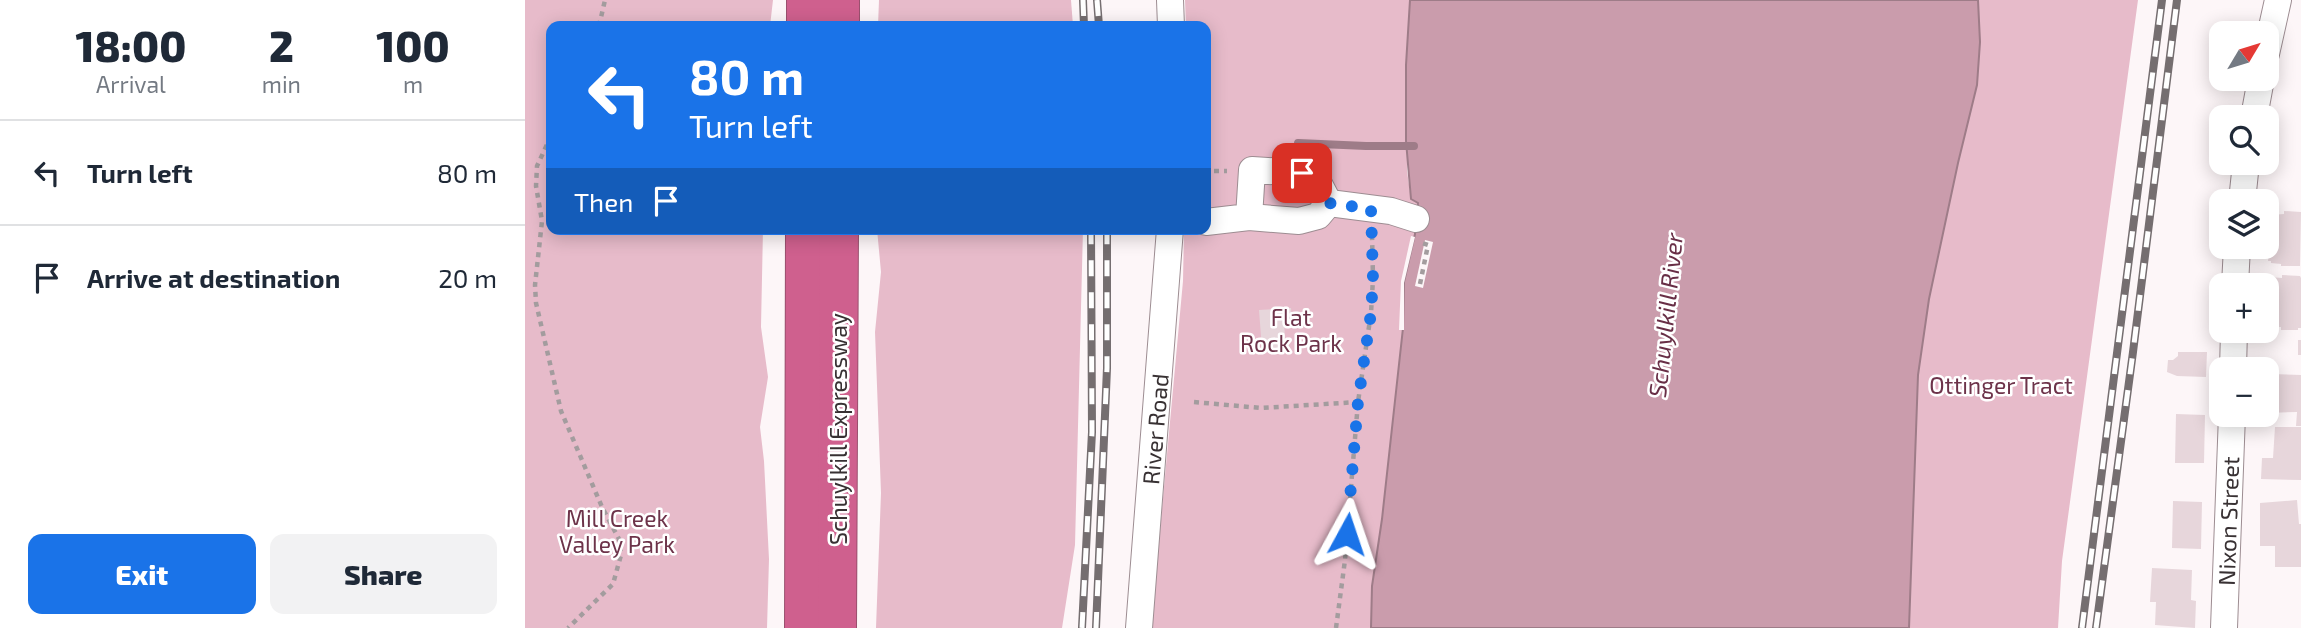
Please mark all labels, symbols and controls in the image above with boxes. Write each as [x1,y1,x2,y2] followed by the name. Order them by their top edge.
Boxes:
[75,20,186,70] text: 18:00
[269,20,294,70] text: 2
[376,20,450,70] text: 100
[2209,21,2279,91] north arrow
[2209,21,2279,427] map controls
[689,46,804,105] text: 80 m
[574,49,665,140] icon: left
[96,70,166,98] text: Arrival
[262,70,301,98] text: min
[403,70,423,98] text: m
[2209,105,2279,175] button: search
[689,106,813,144] text: Turn left
[1272,143,1332,203] pin
[28,154,66,192] icon: left
[1283,154,1321,192] icon: arrive
[87,157,193,188] text: Turn left
[437,157,497,188] text: 80 m
[647,182,685,220] icon: arrive
[574,186,633,217] text: Then
[2209,189,2279,259] button: layers
[1642,231,1688,399] water label: Schuylkill River
[28,259,66,297] icon: arrive
[87,262,340,293] text: Arrive at destination
[438,262,497,293] text: 20 m
[2209,273,2279,343] button: +
[1240,303,1342,357] park label: Flat Rock Park
[824,313,852,545] street label: Schuylkill Expressway
[2209,357,2279,427] button: −
[1929,371,2073,399] park label: Ottinger Tract
[1136,372,1174,486] street label: River Road
[2212,456,2244,586] street label: Nixon Street
[1310,497,1384,571] position arrow
[559,504,675,558] park label: Mill Creek Valley Park
[28,534,256,614] button: Exit
[270,534,497,614] button: Share

